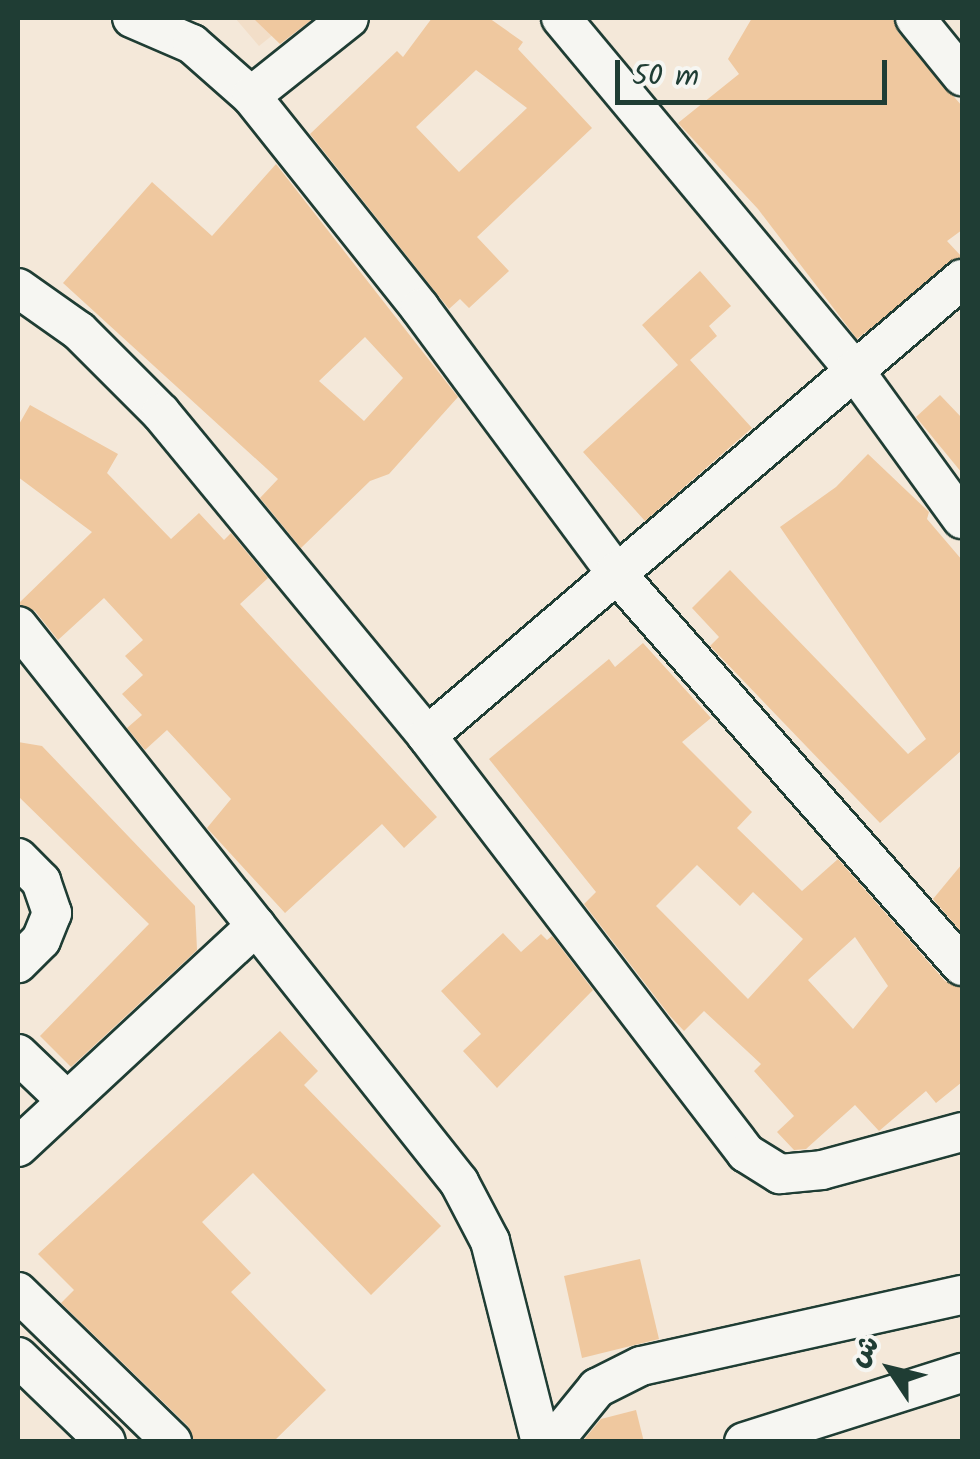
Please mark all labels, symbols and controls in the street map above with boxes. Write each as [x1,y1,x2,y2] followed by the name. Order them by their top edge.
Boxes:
[620,40,892,102] scale bar
[632,53,699,101] text: 50 m
[840,1319,940,1419] north arrow
[838,1326,892,1377] text: ش

